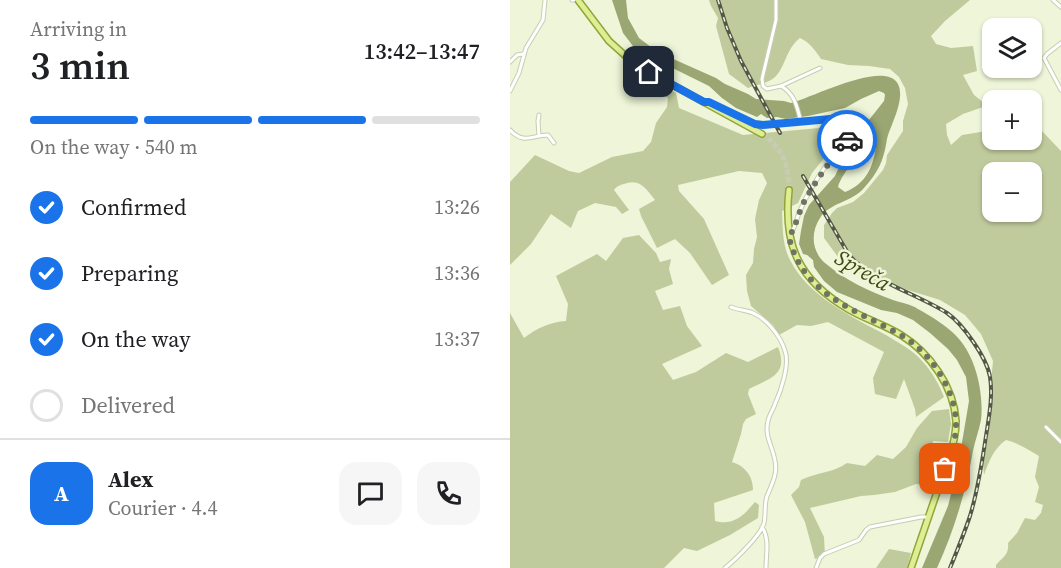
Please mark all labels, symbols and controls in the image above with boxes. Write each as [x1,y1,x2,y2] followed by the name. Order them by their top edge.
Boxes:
[30,15,127,43] text: Arriving in
[982,18,1042,222] map controls
[982,18,1042,78] button: layers
[364,36,480,66] text: 13:42–13:47
[30,39,130,92] text: 3 min
[623,46,674,97] pin
[632,55,665,88] icon: home
[982,90,1042,150] button: +
[817,110,877,170] courier
[831,124,864,157] icon: car
[30,133,197,161] text: On the way · 540 m
[982,162,1042,222] button: −
[30,191,63,224] icon: check
[81,192,186,222] text: Confirmed
[434,193,480,221] text: 13:26
[830,242,897,298] water label: Spreča
[30,257,63,290] icon: check
[81,258,178,288] text: Preparing
[434,259,480,287] text: 13:36
[30,323,63,356] icon: check
[81,324,190,354] text: On the way
[434,325,480,353] text: 13:37
[81,390,175,420] text: Delivered
[919,443,970,494] pin
[928,452,961,485] icon: bag
[339,462,402,525] button: chat
[417,462,480,525] button: phone
[108,464,153,494] text: Alex
[54,478,69,508] text: A
[108,494,217,522] text: Courier · 4.4

